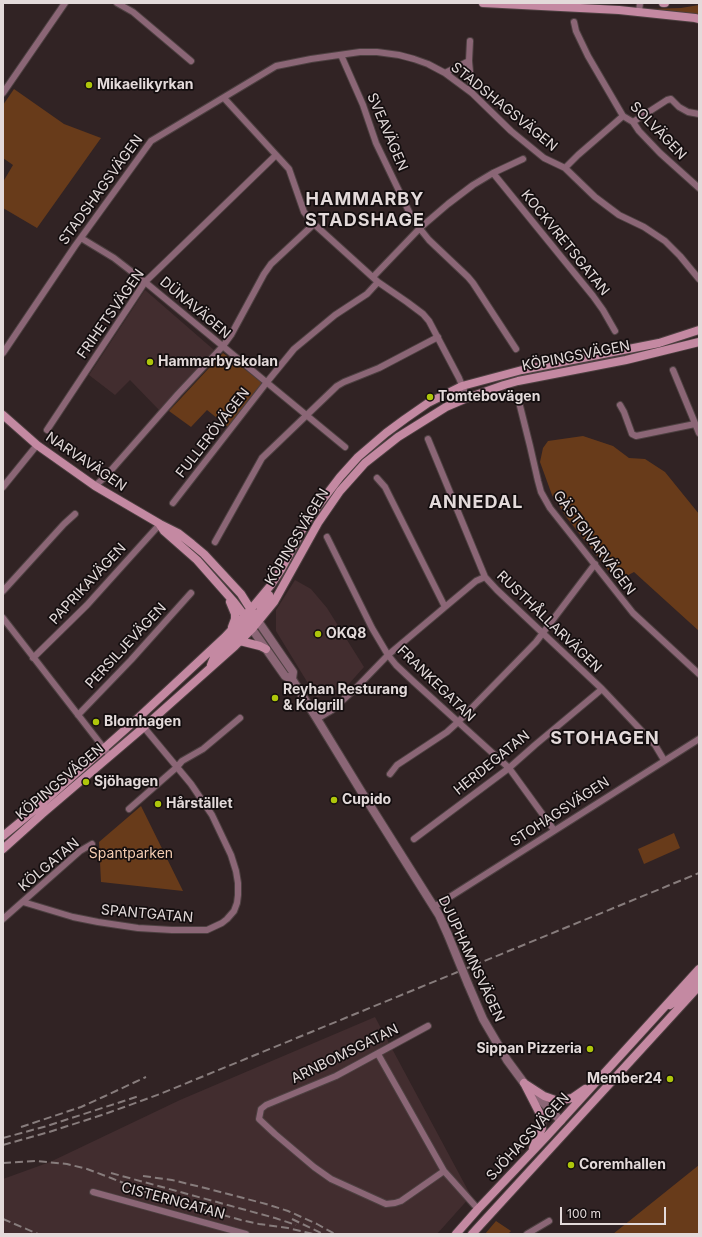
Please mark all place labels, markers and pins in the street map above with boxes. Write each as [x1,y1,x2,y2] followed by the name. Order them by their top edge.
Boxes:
[97,77,194,93] place label: Mikaelikyrkan
[84,80,94,90] marker: Mikaelikyrkan
[158,354,278,370] place label: Hammarbyskolan
[145,357,155,367] marker: Hammarbyskolan
[438,389,540,405] place label: Tomtebovägen
[425,392,435,402] marker: Tomtebovägen
[326,626,366,642] place label: OKQ8
[313,629,323,639] marker: OKQ8
[283,682,408,714] place label: Reyhan Resturang & Kolgrill
[270,693,280,703] marker: Reyhan Resturang & Kolgrill
[104,714,181,730] place label: Blomhagen
[91,717,101,727] marker: Blomhagen
[94,774,158,790] place label: Sjöhagen
[81,777,91,787] marker: Sjöhagen
[342,792,391,808] place label: Cupido
[329,795,339,805] marker: Cupido
[166,796,233,812] place label: Hårstället
[153,799,163,809] marker: Hårstället
[476,1041,582,1057] place label: Sippan Pizzeria
[585,1044,595,1054] marker: Sippan Pizzeria
[587,1071,662,1087] place label: Member24
[665,1074,675,1084] marker: Member24
[579,1157,666,1173] place label: Coremhallen
[566,1160,576,1170] marker: Coremhallen

